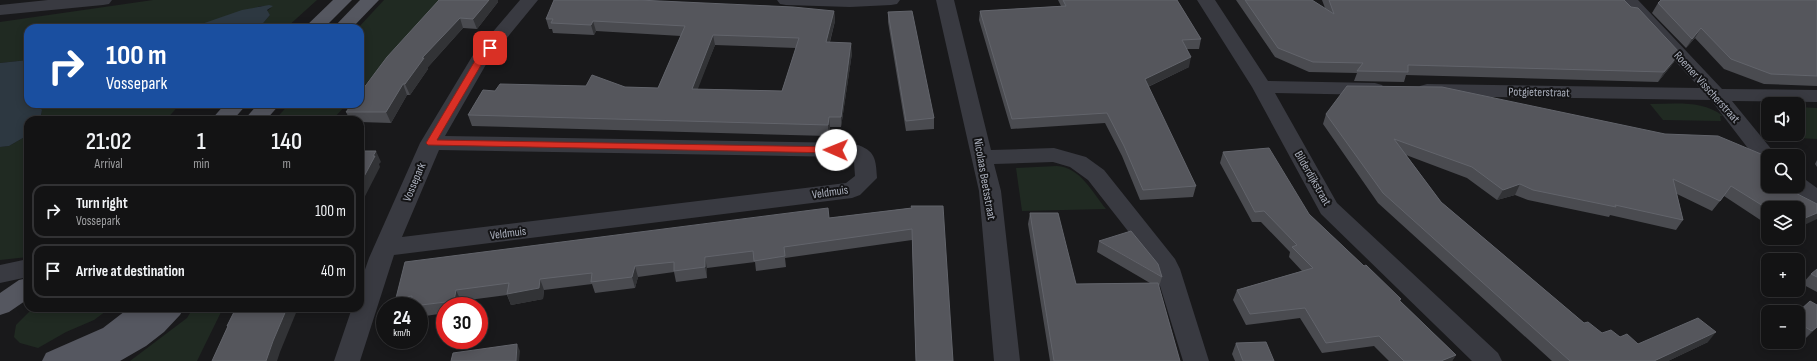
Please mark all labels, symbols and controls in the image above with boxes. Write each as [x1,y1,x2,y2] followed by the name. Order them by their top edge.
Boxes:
[473,31,507,65] pin
[479,37,501,59] icon: arrive
[106,39,167,72] text: 100 m
[40,40,92,92] icon: right
[1670,48,1743,127] street label: Roemer Visscherstraat
[106,73,167,94] text: Vossepark
[1508,84,1570,101] street label: Potgieterstraat
[1761,97,1805,349] map controls
[1761,97,1805,141] button: sound
[86,127,131,156] text: 21:02
[197,127,206,156] text: 1
[271,127,302,156] text: 140
[815,129,857,171] position arrow
[970,137,999,221] street label: Nicolaas Beetsstraat
[1291,148,1334,209] street label: Bilderdijkstraat
[1761,149,1805,193] button: search
[95,156,123,172] text: Arrival
[193,156,210,172] text: min
[283,156,291,172] text: m
[400,160,430,204] street label: Vossepark
[811,183,849,202] street label: Veldmuis
[76,194,128,213] text: Turn right
[42,200,64,222] icon: right
[1761,201,1805,245] button: layers
[315,202,346,221] text: 100 m
[76,213,120,229] text: Vossepark
[489,224,527,243] street label: Veldmuis
[1761,253,1805,297] button: +
[42,260,64,282] icon: arrive
[76,262,185,281] text: Arrive at destination
[321,262,346,281] text: 40 m
[436,297,488,349] speed limit sign: 30
[1761,305,1805,349] button: −
[393,306,411,330] text: 24
[393,327,411,339] text: km/h

